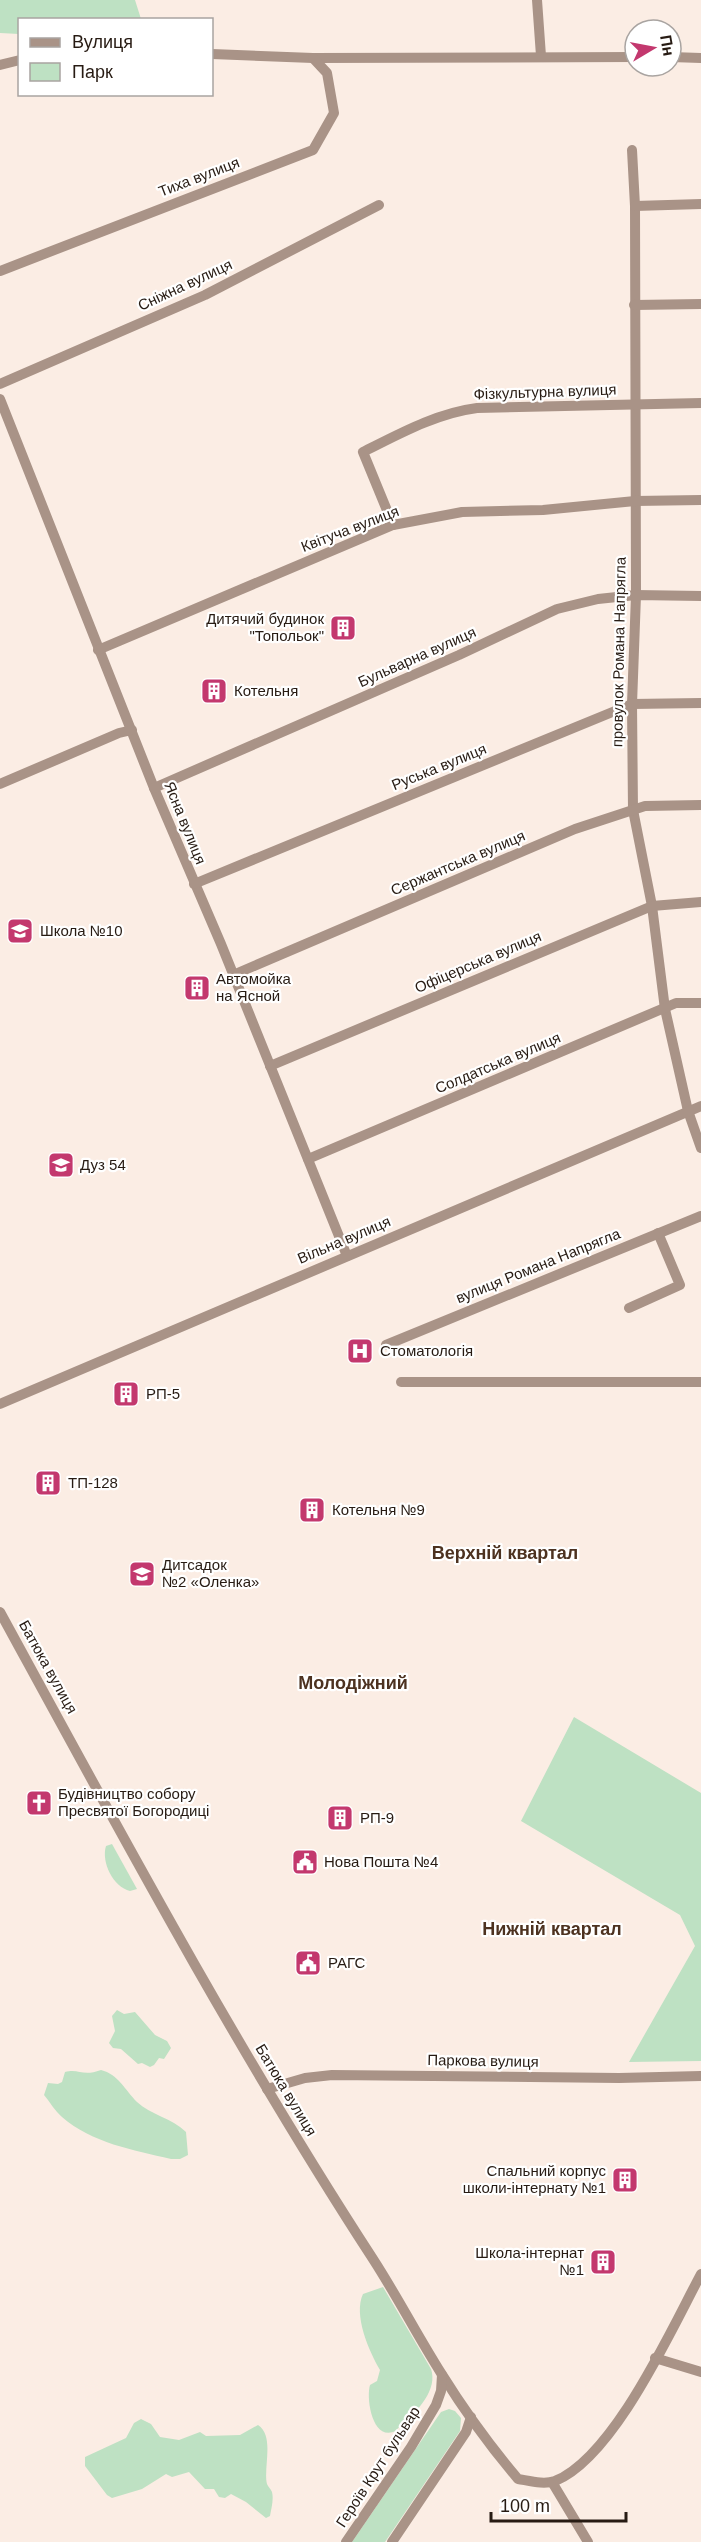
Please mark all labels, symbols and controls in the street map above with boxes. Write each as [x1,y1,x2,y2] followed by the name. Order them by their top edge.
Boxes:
[18,18,213,96] legend
[623,18,683,78] north arrow
[72,32,133,52] text: Вулиця
[657,34,677,57] text: Пн
[72,62,113,82] text: Парк
[156,153,242,200] street label: Тиха вулиця
[135,255,235,314] street label: Сніжна вулиця
[473,381,617,402] street label: Фізкультурна вулиця
[298,502,401,555] street label: Квітуча вулиця
[608,556,629,747] street label: провулок Романа Напрягла
[206,610,324,644] place label: Дитячий будинок "Топольок"
[328,613,358,643] building icon: Дитячий будинок "Топольок"
[355,623,478,690] street label: Бульварна вулиця
[199,676,229,706] building icon: Котельня
[234,682,298,699] place label: Котельня
[389,740,489,793] street label: Руська вулиця
[161,779,210,867] street label: Ясна вулиця
[388,827,528,899] street label: Сержантська вулиця
[5,916,35,946] school or university icon: Школа №10
[40,922,123,939] place label: Школа №10
[412,927,544,996] street label: Офіцерська вулиця
[216,970,292,1004] place label: Автомойка на Ясной
[182,973,212,1003] building icon: Автомойка на Ясной
[433,1028,563,1097] street label: Солдатська вулиця
[46,1150,76,1180] school or university icon: Дуз 54
[80,1156,126,1173] place label: Дуз 54
[295,1212,393,1267] street label: Вільна вулиця
[453,1224,623,1306] street label: вулиця Романа Напрягла
[345,1336,375,1366] hospital icon: Стоматологія
[380,1342,473,1359] place label: Стоматологія
[111,1379,141,1409] building icon: РП-5
[146,1385,180,1402] place label: РП-5
[33,1468,63,1498] building icon: ТП-128
[68,1474,118,1491] place label: ТП-128
[297,1495,327,1525] building icon: Котельня №9
[332,1501,425,1518] place label: Котельня №9
[432,1543,578,1563] district label: Верхній квартал
[162,1556,259,1590] place label: Дитсадок №2 «Оленка»
[127,1559,157,1589] school or university icon: Дитсадок №2 «Оленка»
[16,1617,81,1716] street label: Батюка вулиця
[298,1673,408,1693] district label: Молодіжний
[58,1785,209,1819] place label: Будівництво собору Пресвятої Богородиці
[24,1788,54,1818] church icon: Будівництво собору Пресвятої Богородиці
[325,1803,355,1833] building icon: РП-9
[360,1809,394,1826] place label: РП-9
[290,1847,320,1877] public building icon: Нова Пошта №4
[324,1853,438,1870] place label: Нова Пошта №4
[482,1919,622,1939] district label: Нижній квартал
[293,1948,323,1978] public building icon: РАГС
[328,1954,365,1971] place label: РАГС
[252,2041,321,2139] street label: Батюка вулиця
[427,2051,539,2070] street label: Паркова вулиця
[463,2162,606,2196] place label: Спальний корпус школи-інтернату №1
[610,2165,640,2195] building icon: Спальний корпус школи-інтернату №1
[475,2244,584,2278] place label: Школа-інтернат №1
[588,2247,618,2277] building icon: Школа-інтернат №1
[332,2403,423,2530] street label: Героїв Крут бульвар
[491,2485,626,2523] scale bar
[500,2496,550,2516] text: 100 m

